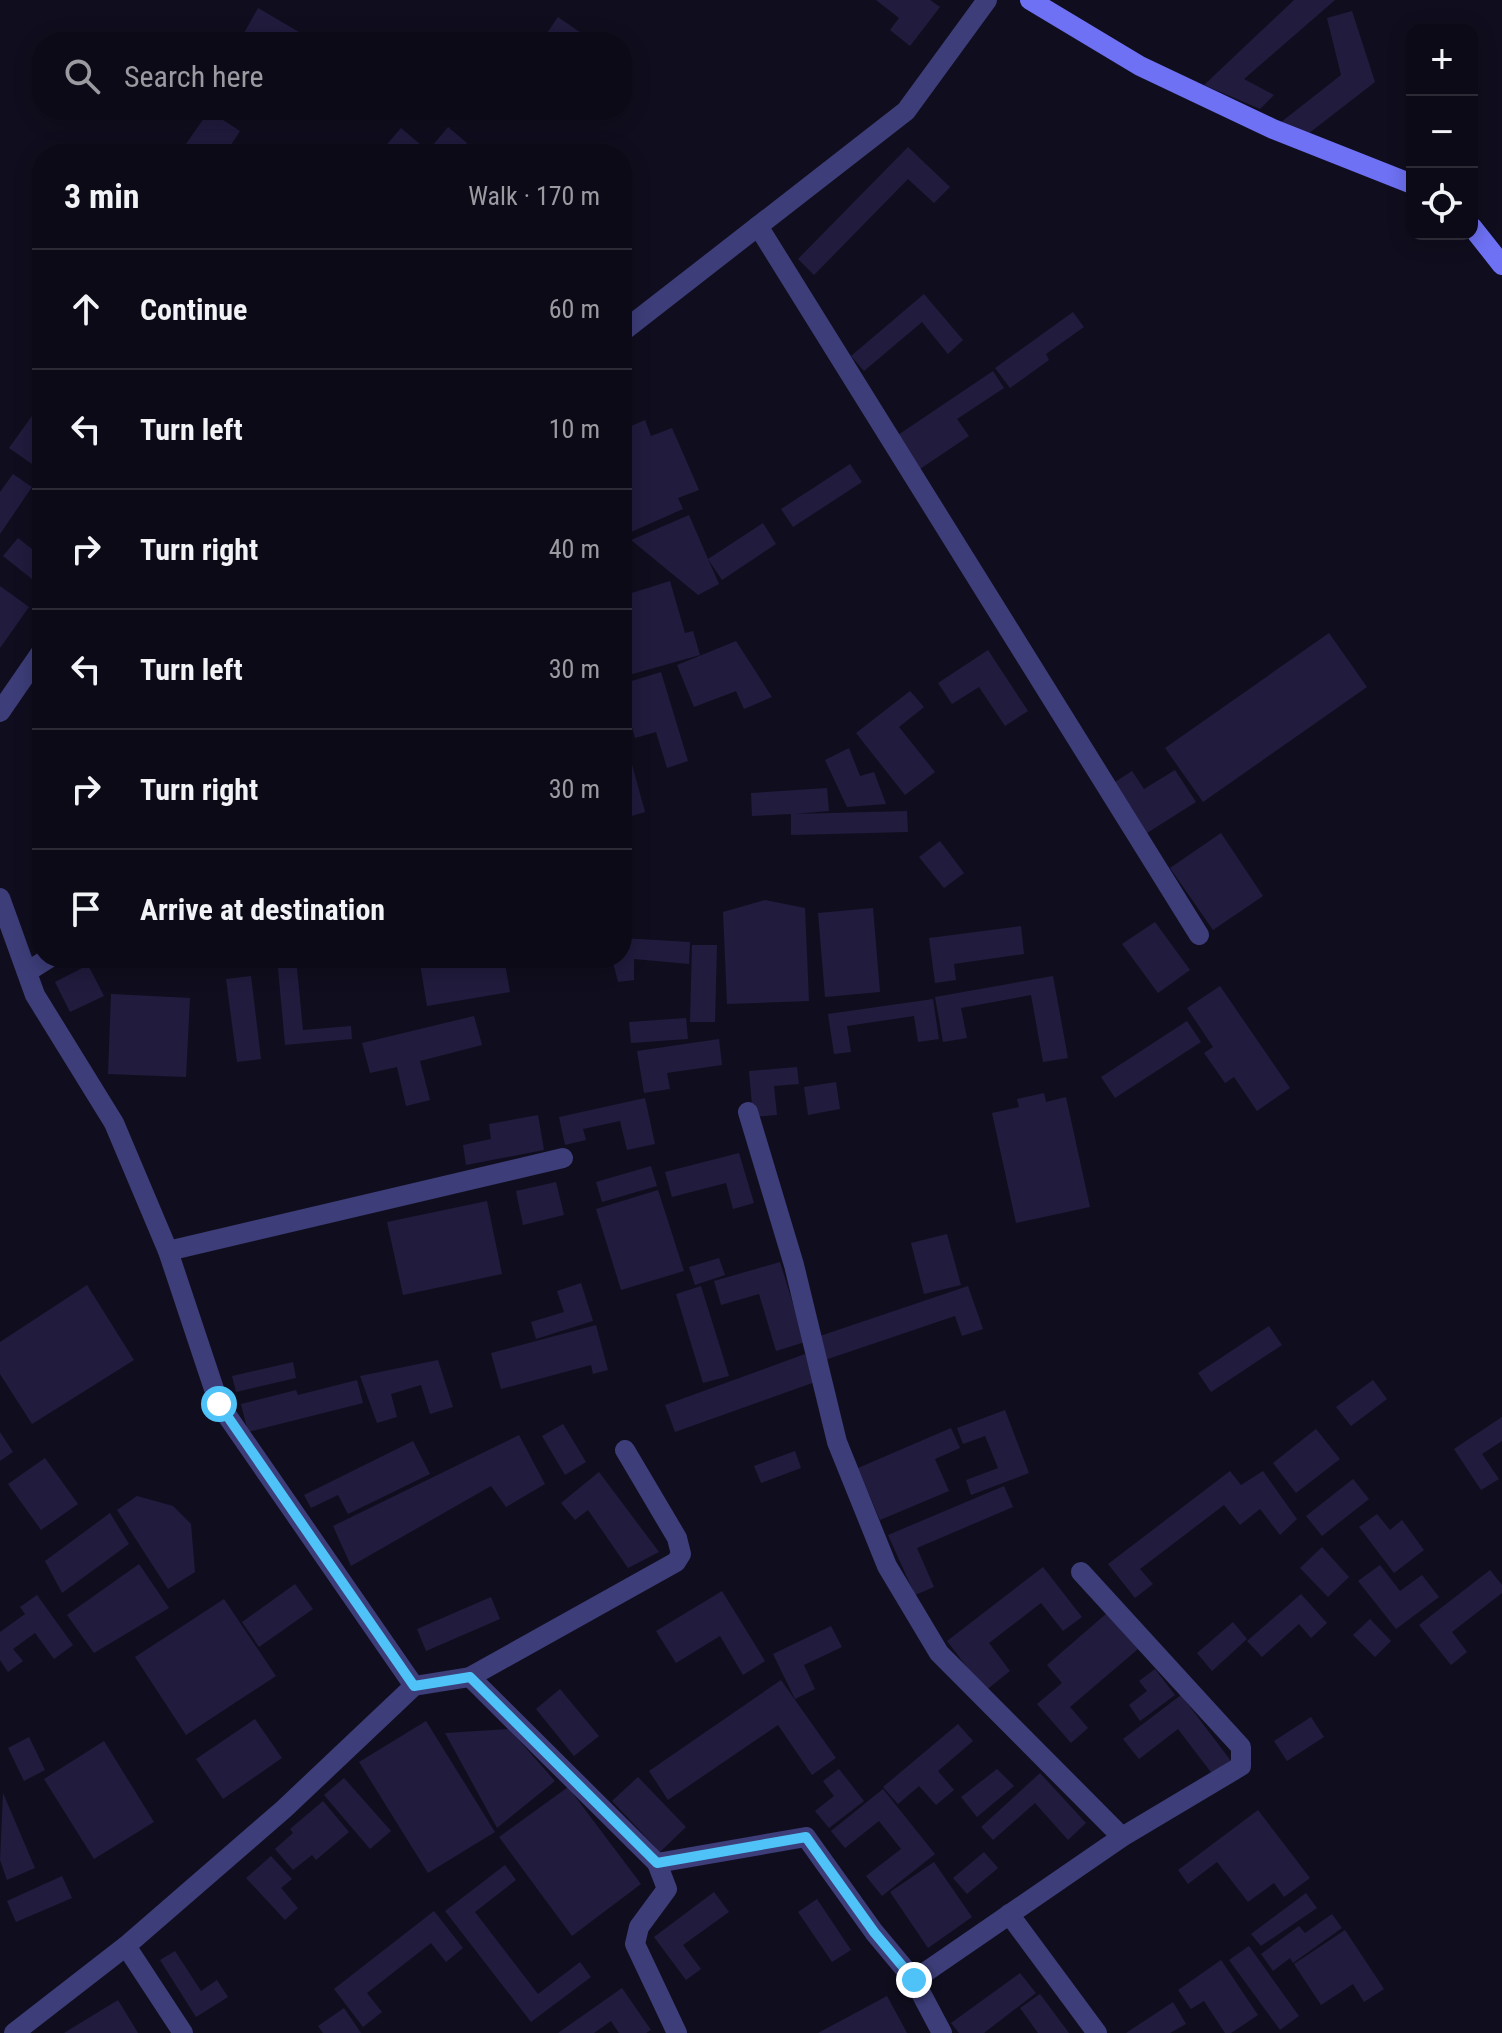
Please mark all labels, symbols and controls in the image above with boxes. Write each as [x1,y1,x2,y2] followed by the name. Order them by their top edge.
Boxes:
[1406,24,1478,240] map controls
[1406,24,1478,96] button: +
[32,32,632,120] search box
[60,54,104,98] icon: search
[124,59,264,94] text: Search here
[1406,96,1478,168] button: −
[1406,168,1478,240] button: locate
[64,176,140,216] text: 3 min
[468,181,600,211] text: Walk · 170 m
[64,287,108,331] icon: ahead
[140,292,247,327] text: Continue
[549,294,600,324] text: 60 m
[64,407,108,451] icon: left
[140,412,243,447] text: Turn left
[549,414,600,444] text: 10 m
[64,527,108,571] icon: right
[140,532,258,567] text: Turn right
[549,534,600,564] text: 40 m
[64,647,108,691] icon: left
[140,652,243,687] text: Turn left
[549,654,600,684] text: 30 m
[64,767,108,811] icon: right
[140,772,258,807] text: Turn right
[549,774,600,804] text: 30 m
[64,887,108,931] icon: arrive
[140,892,385,927] text: Arrive at destination
[201,1386,237,1422] route start
[896,1962,932,1998] route end

